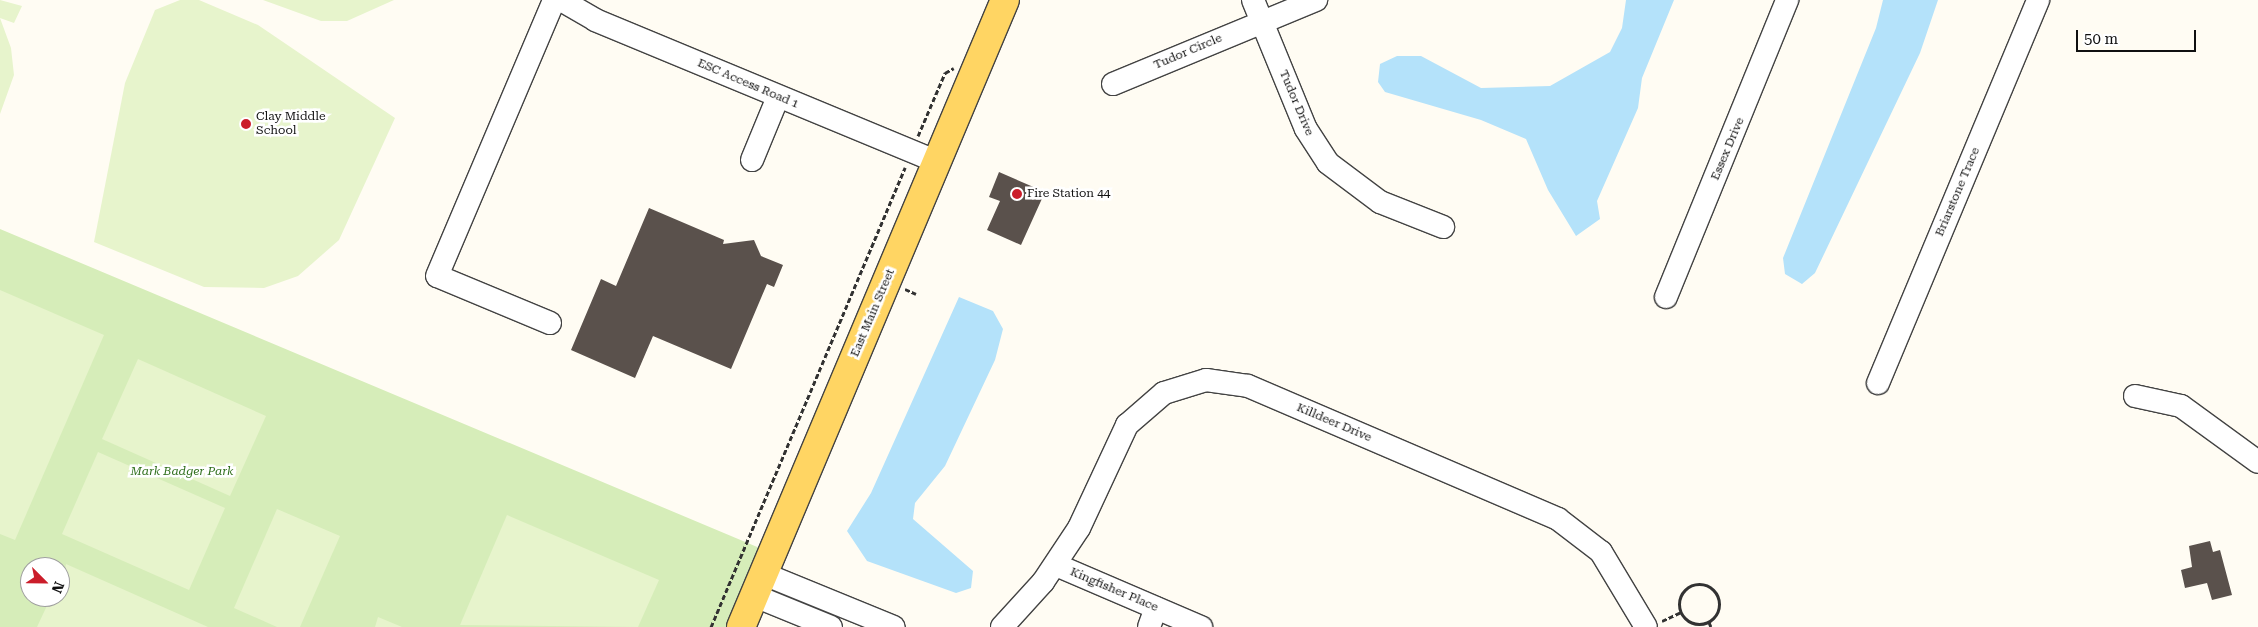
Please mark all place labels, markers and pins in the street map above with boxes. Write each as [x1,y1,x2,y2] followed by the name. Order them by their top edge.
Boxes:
[256,110,326,138] place label: Clay Middle School
[240,118,252,130] marker: Clay Middle School
[1027,187,1111,201] place label: Fire Station 44
[1011,188,1023,200] marker: Fire Station 44

